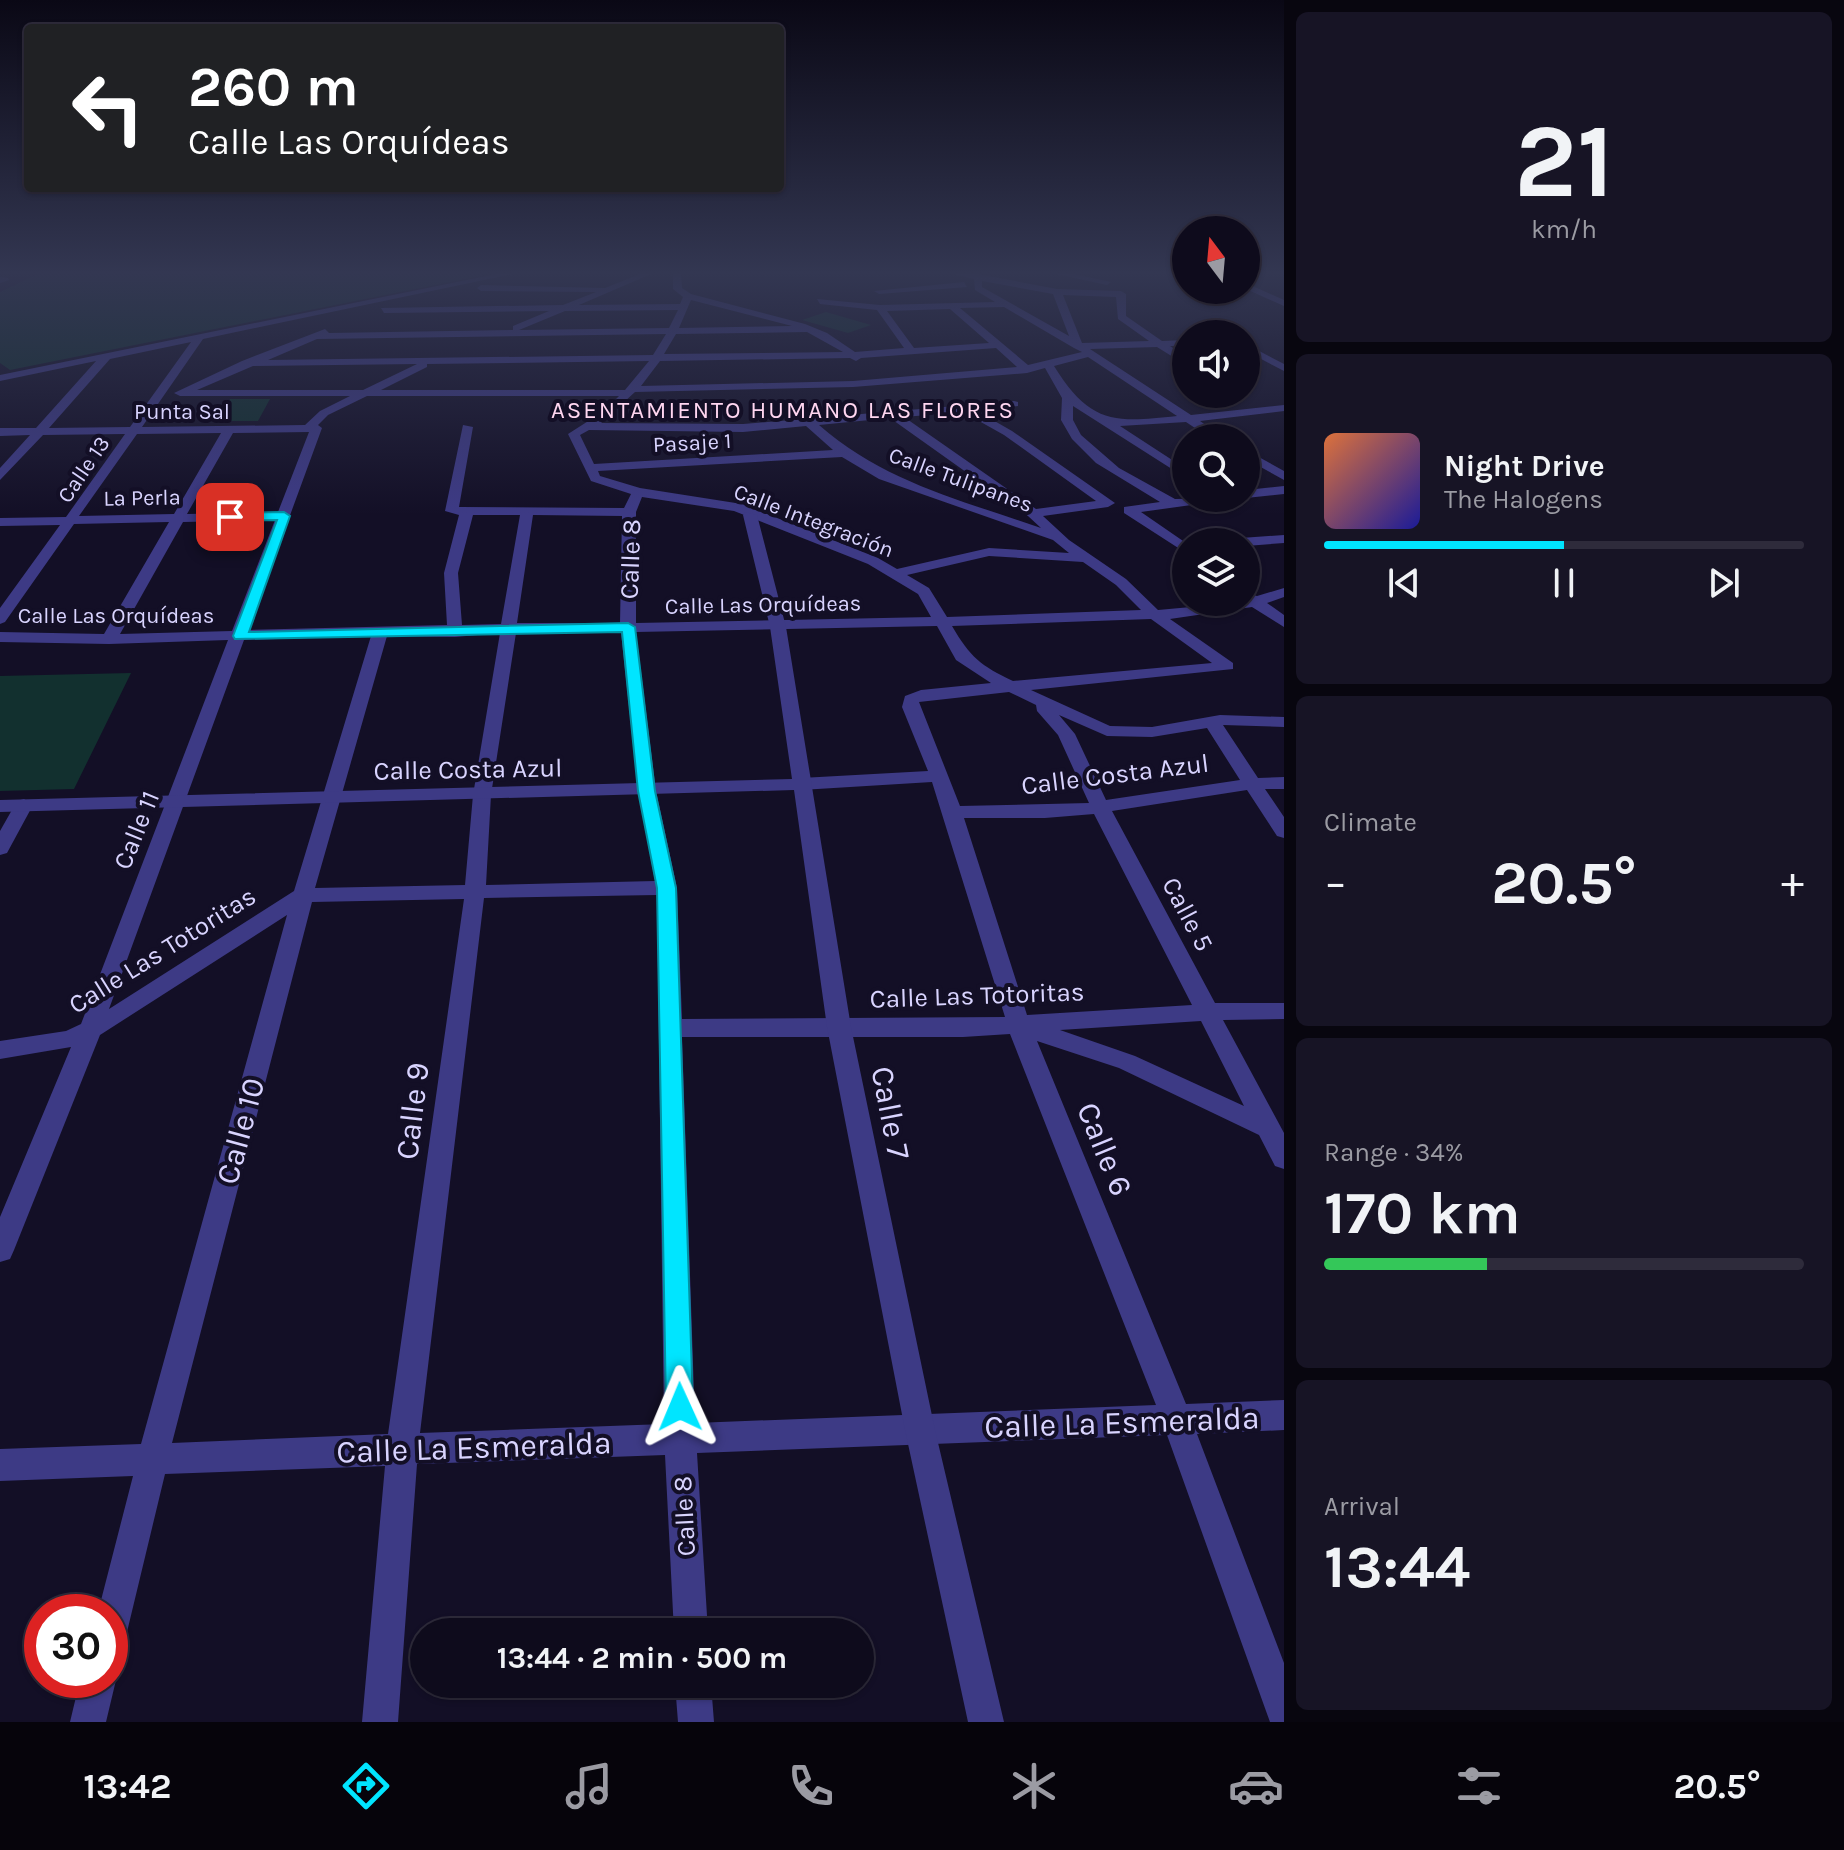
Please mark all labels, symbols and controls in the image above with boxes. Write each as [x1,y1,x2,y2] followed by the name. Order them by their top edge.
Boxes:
[188,54,359,119] text: 260 m
[56,56,160,160] icon: left
[1514,101,1614,222] text: 21
[188,121,510,163] text: Calle Las Orquídeas
[1531,214,1597,245] text: km/h
[1172,216,1260,304] north arrow
[1172,216,1260,616] map controls
[1172,320,1260,408] button: sound
[551,396,1015,424] district label: ASENTAMIENTO HUMANO LAS FLORES
[134,399,230,425] street label: Punta Sal
[1172,424,1260,512] button: search
[652,428,732,458] street label: Pasaje 1
[52,431,115,508] street label: Calle 13
[885,442,1036,518] street label: Calle Tulipanes
[1444,448,1605,484] text: Night Drive
[730,478,897,563] street label: Calle Integración
[196,483,264,551] pin
[103,484,181,512] street label: La Perla
[1444,484,1603,515] text: The Halogens
[208,495,252,539] icon: arrive
[614,518,647,600] street label: Calle 8
[1172,528,1260,616] button: layers
[1382,561,1426,605] icon: previous
[1542,561,1586,605] icon: pause
[1702,561,1746,605] icon: next
[665,590,861,620] street label: Calle Las Orquídeas
[18,603,214,629] street label: Calle Las Orquídeas
[1020,748,1211,801] street label: Calle Costa Azul
[373,752,563,787] street label: Calle Costa Azul
[107,787,166,874] street label: Calle 11
[1324,807,1417,838] text: Climate
[1491,848,1637,918] text: 20.5°
[1324,857,1347,908] text: −
[1781,857,1804,908] text: +
[1155,872,1220,956] street label: Calle 5
[63,880,262,1020] street label: Calle Las Totoritas
[869,976,1085,1015] street label: Calle Las Totoritas
[388,1060,437,1162] street label: Calle 9
[863,1063,918,1163] street label: Calle 7
[209,1074,272,1188] street label: Calle 10
[1069,1097,1140,1201] street label: Calle 6
[1324,1137,1464,1168] text: Range · 34%
[1324,1178,1521,1248] text: 170 km
[638,1365,722,1449] position arrow
[984,1399,1260,1446] street label: Calle La Esmeralda
[336,1424,612,1471] street label: Calle La Esmeralda
[667,1475,702,1557] street label: Calle 8
[1324,1491,1400,1522] text: Arrival
[1324,1532,1470,1602] text: 13:44
[24,1594,128,1698] speed limit sign: 30
[497,1640,787,1676] text: 13:44 · 2 min · 500 m
[338,1758,394,1814] icon: directions
[561,1758,617,1814] icon: music
[783,1758,839,1814] icon: phone
[1006,1758,1062,1814] icon: climate
[1228,1758,1284,1814] icon: car
[1451,1758,1507,1814] icon: filters
[83,1765,171,1807] text: 13:42
[1673,1765,1761,1807] text: 20.5°

